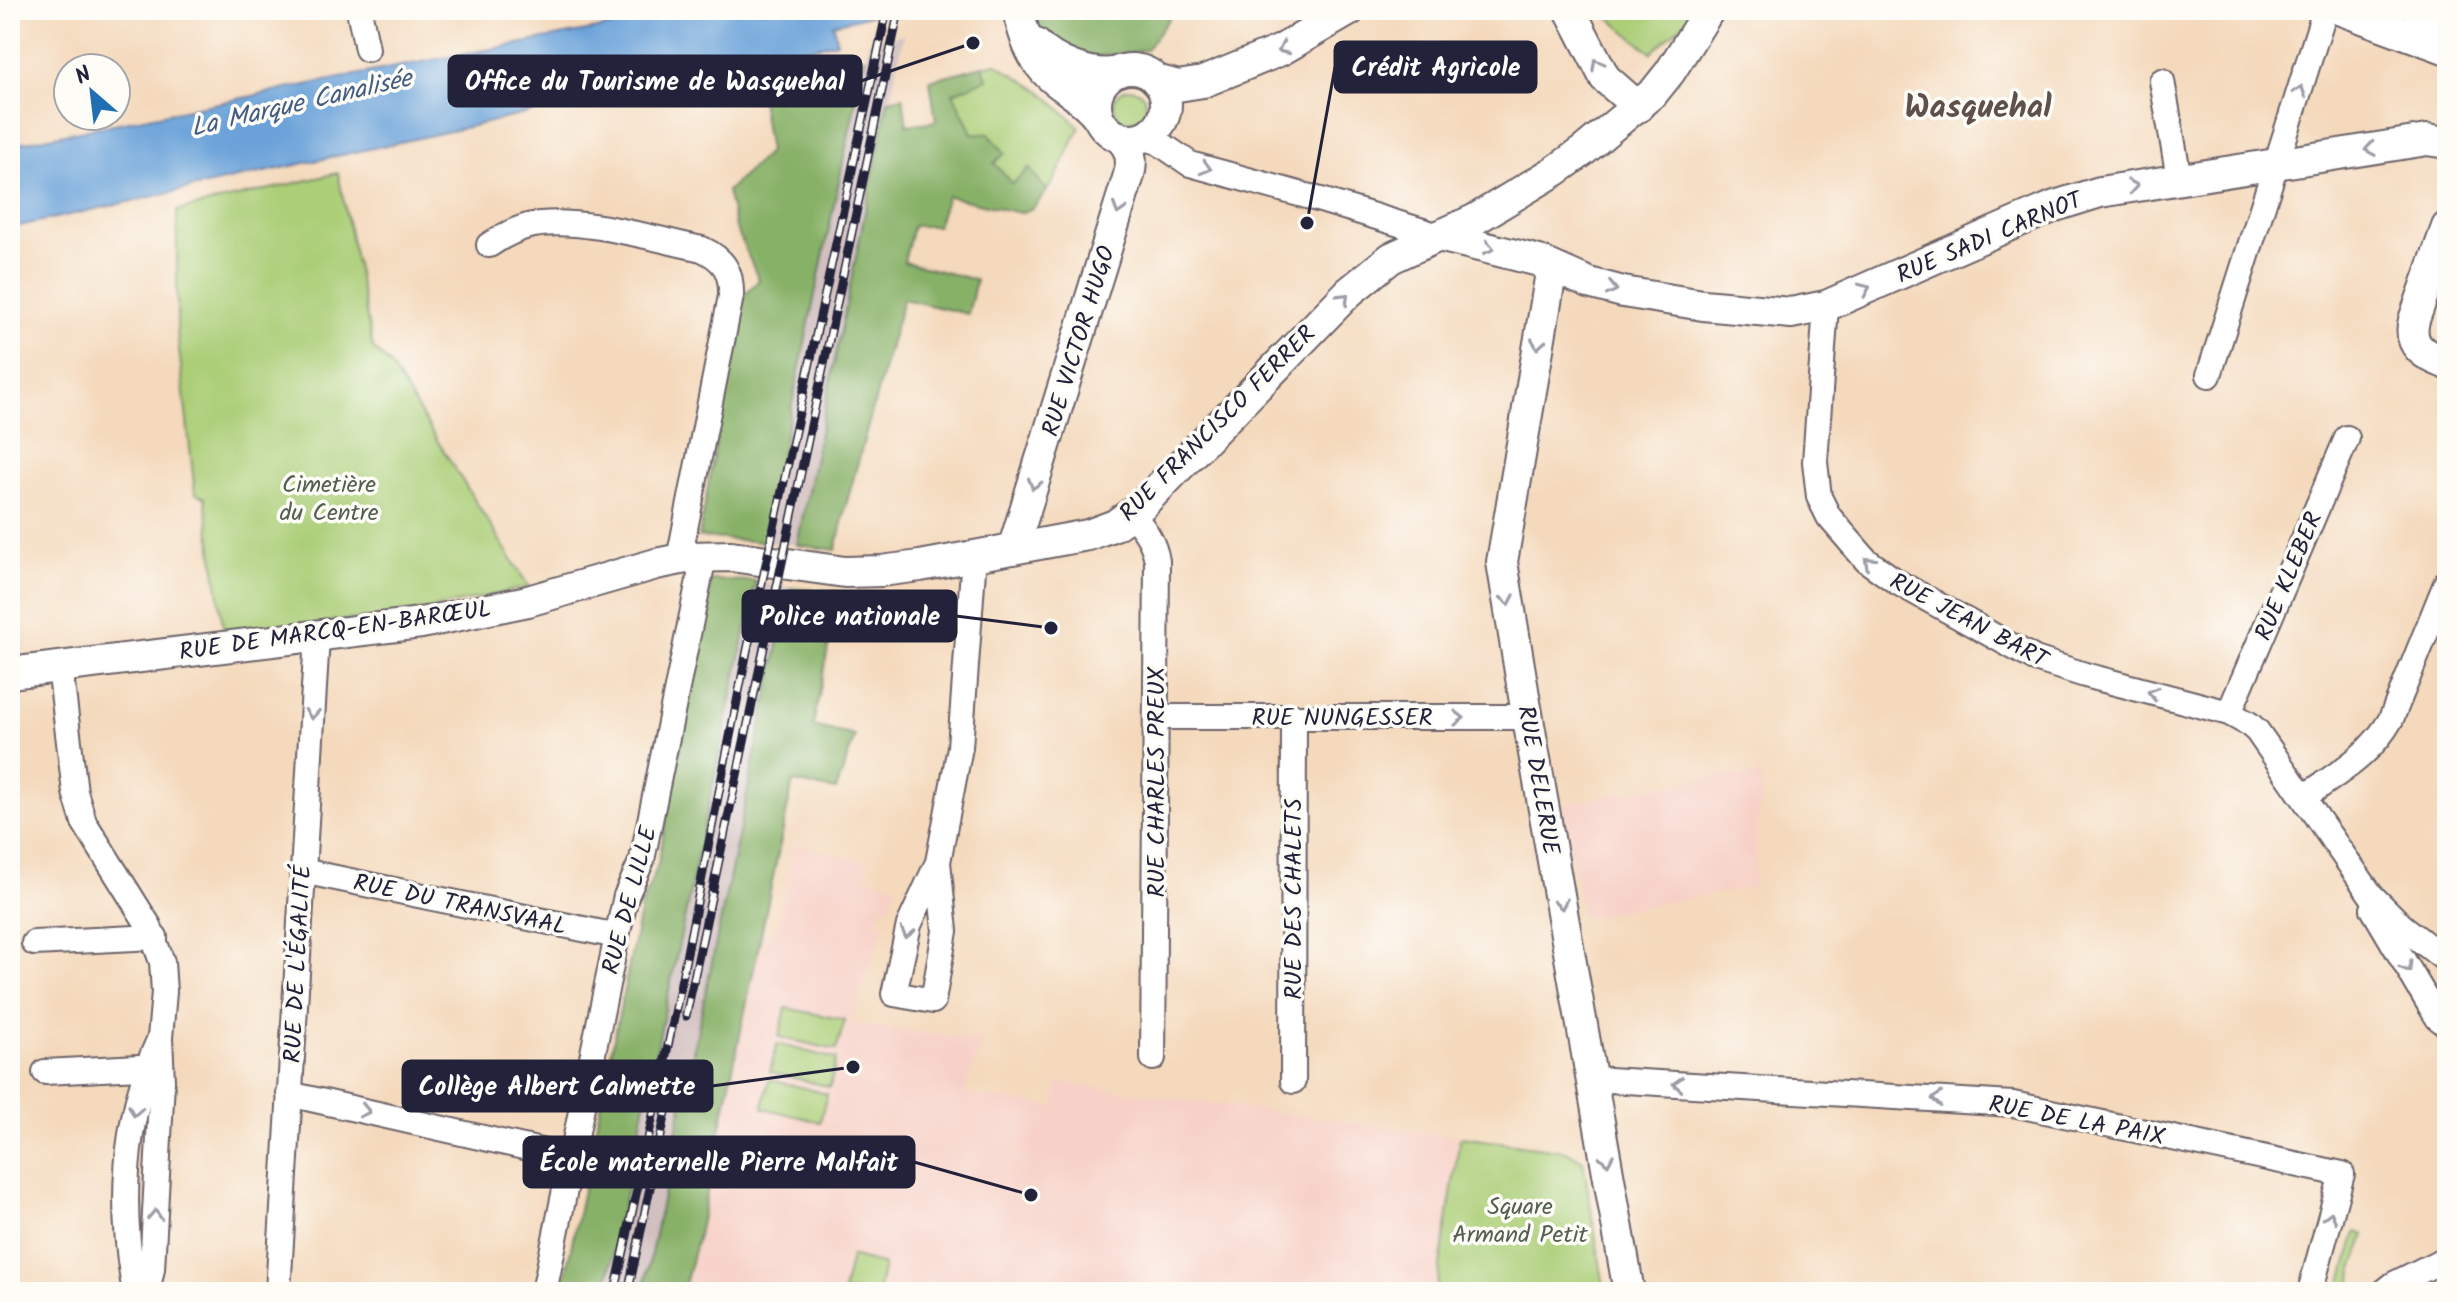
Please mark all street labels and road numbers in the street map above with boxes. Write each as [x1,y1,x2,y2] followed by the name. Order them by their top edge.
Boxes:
[1891,181,2091,295] street label: RUE SADI CARNOT
[1032,241,1127,442] street label: RUE VICTOR HUGO
[1110,316,1326,532] street label: RUE FRANCISCO FERRER
[2245,506,2334,647] street label: RUE KLEBER
[1882,563,2056,681] street label: RUE JEAN BART
[177,590,494,673] street label: RUE DE MARCQ-EN-BARŒUL
[1138,665,1177,898] street label: RUE CHARLES PREUX
[1251,699,1433,738] street label: RUE NUNGESSER
[1505,702,1570,859] street label: RUE DELERUE
[1275,798,1314,1000] street label: RUE DES CHALETS
[592,821,669,979] street label: RUE DE LILLE
[274,863,323,1064] street label: RUE DE L'ÉGALITÉ
[350,864,570,947] street label: RUE DU TRANSVAAL
[1985,1085,2169,1158] street label: RUE DE LA PAIX

